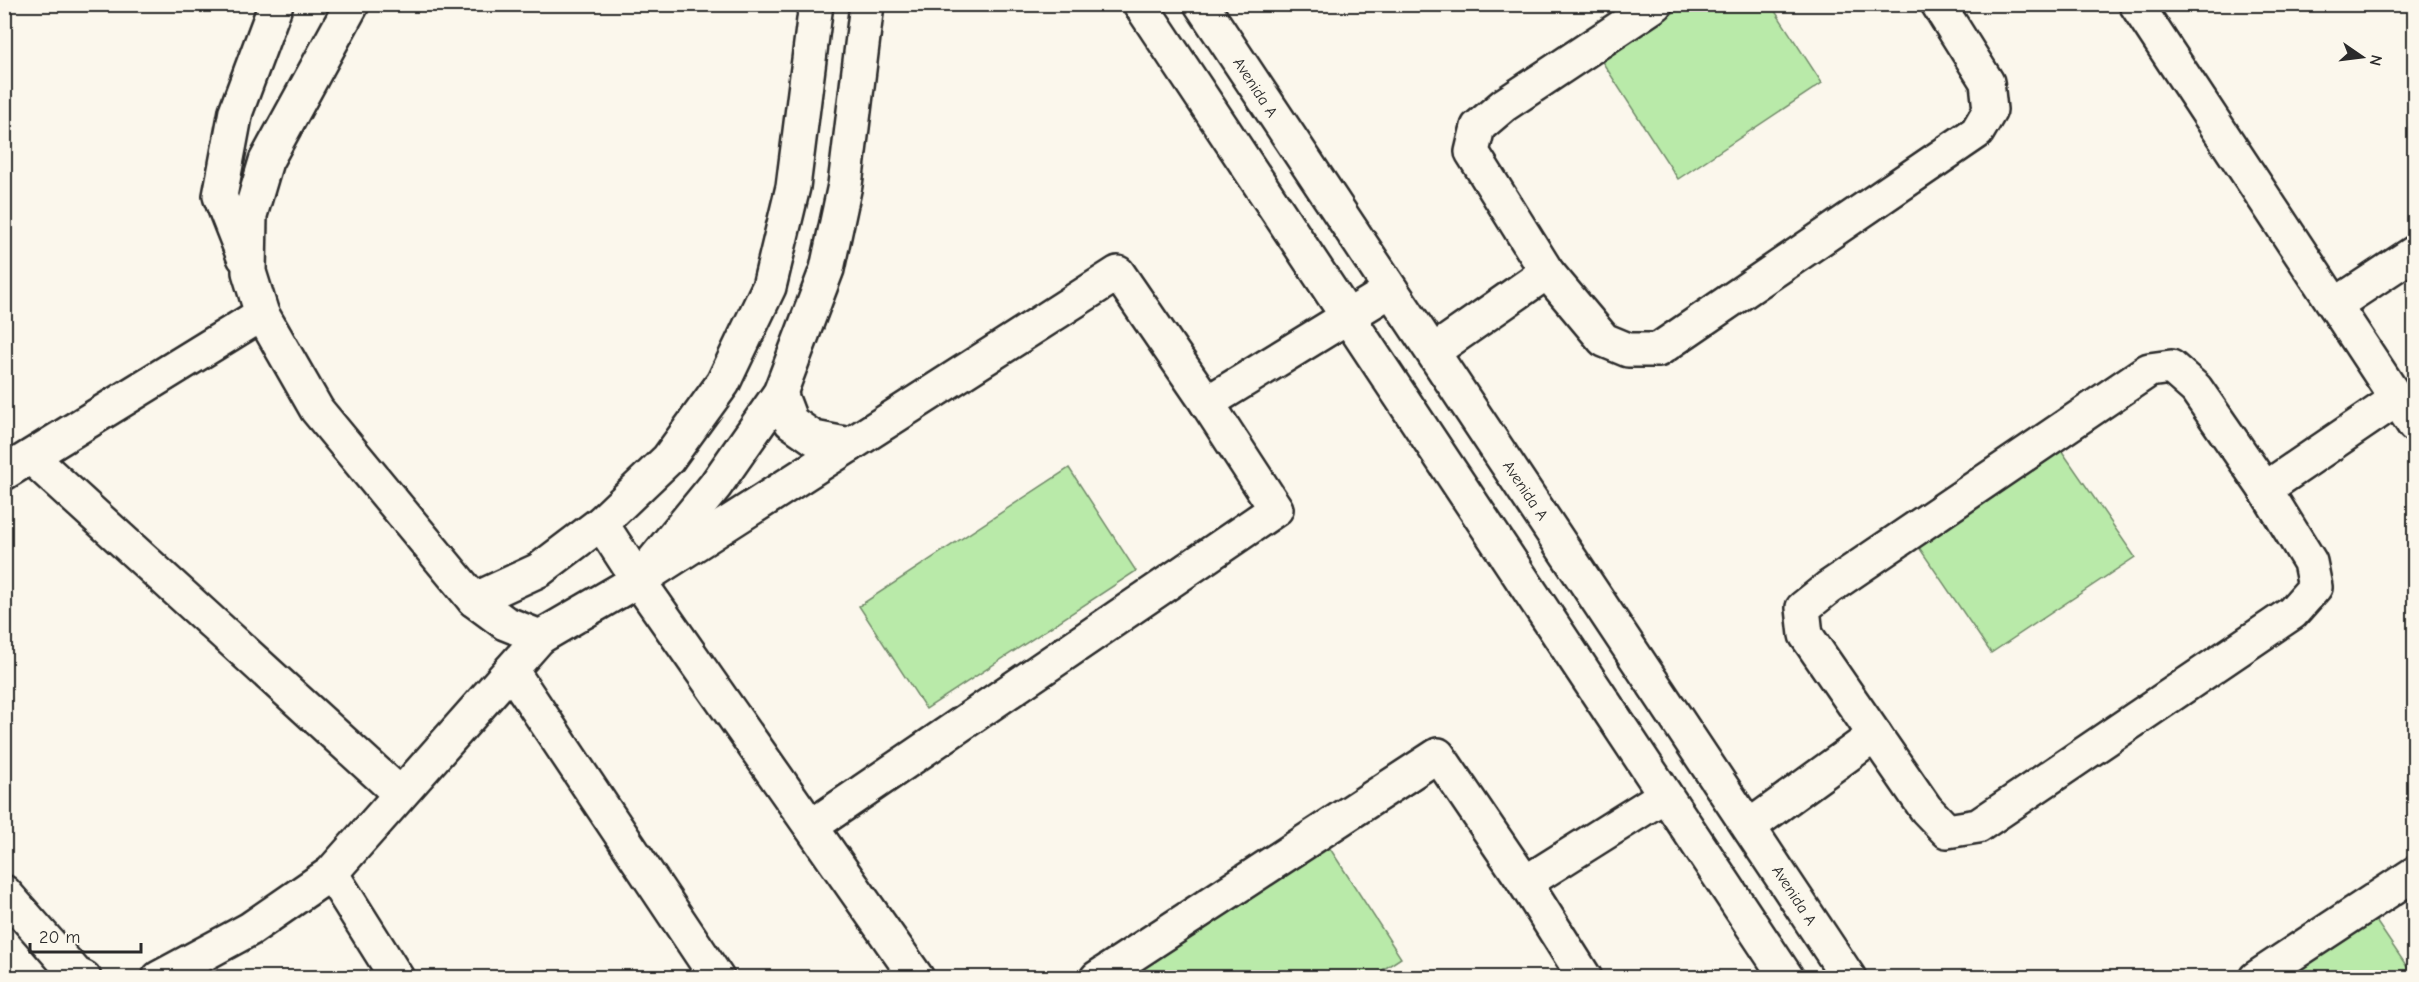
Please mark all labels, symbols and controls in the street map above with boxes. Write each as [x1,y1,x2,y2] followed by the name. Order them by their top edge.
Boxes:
[2332,27,2392,87] north arrow
[2366,53,2386,68] text: N
[1229,54,1281,121] street label: Avenida A
[1499,458,1552,524] street label: Avenida A
[1768,862,1820,929] street label: Avenida A
[30,916,141,954] scale bar
[39,927,80,948] text: 20 m

